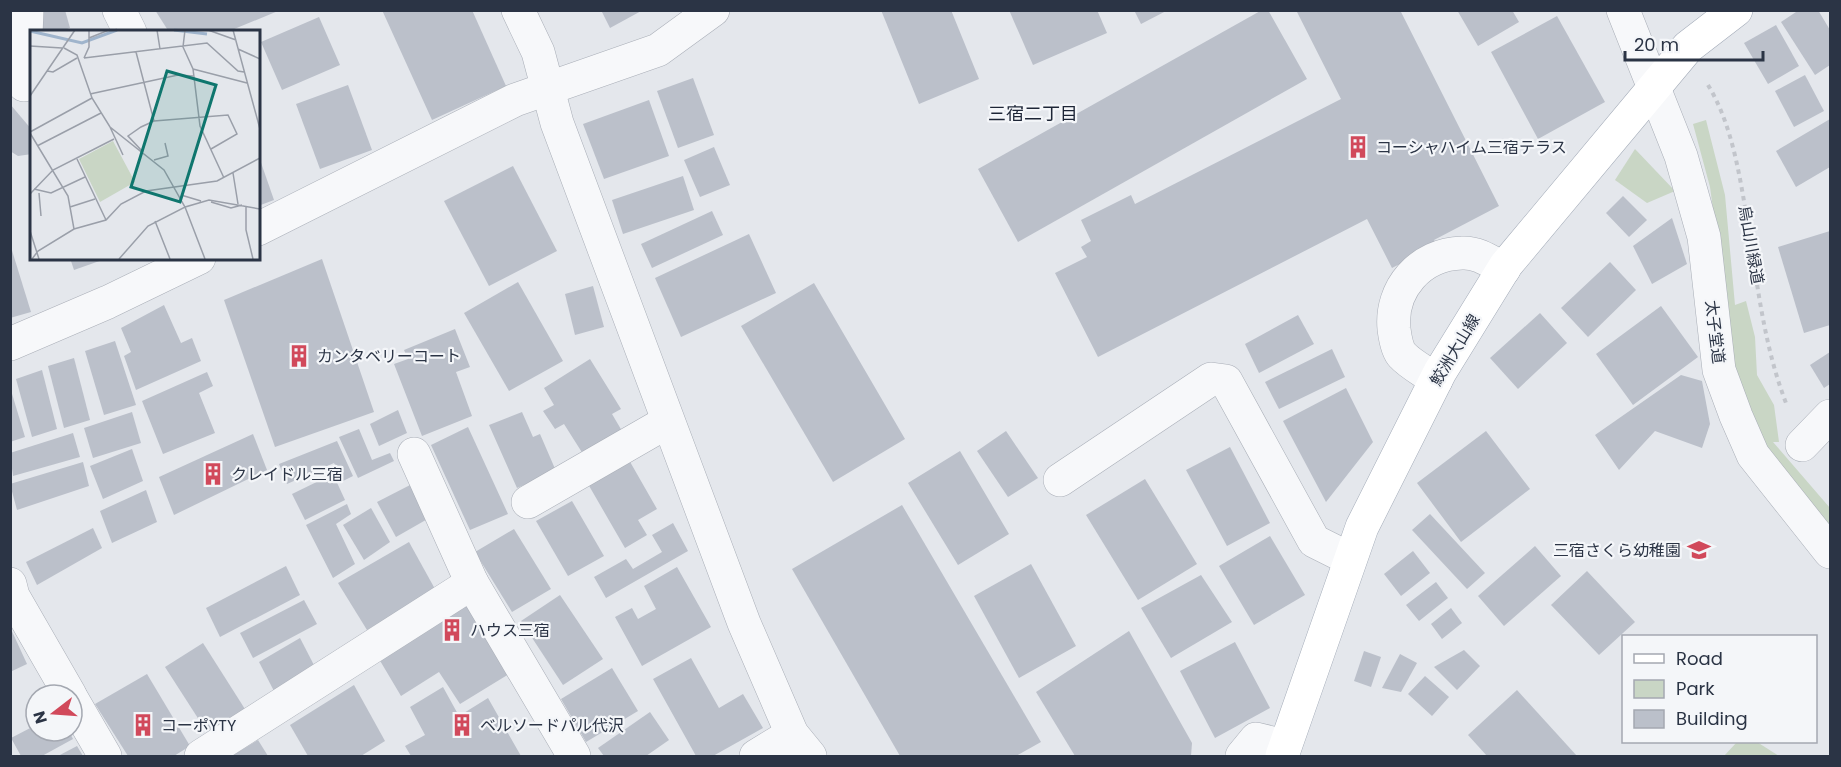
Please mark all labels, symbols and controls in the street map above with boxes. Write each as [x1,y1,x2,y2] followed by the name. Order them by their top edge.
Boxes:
[1625,24,1763,62] scale bar
[30,30,260,260] inset map
[1634,32,1679,57] text: 20 m
[988,101,1078,126] district label: 三宿二丁目
[1345,134,1371,160] building icon: コーシャハイム三宿テラス
[1376,136,1567,159] place label: コーシャハイム三宿テラス
[1733,204,1769,286] street label: 烏山川緑道
[1700,299,1730,365] street label: 太子堂道
[1425,310,1485,390] street label: 鮫洲大山線
[286,343,312,369] building icon: カンタベリーコート
[317,345,461,368] place label: カンタベリーコート
[200,461,226,487] building icon: クレイドル三宿
[231,463,343,486] place label: クレイドル三宿
[1686,537,1712,563] school or university icon: 三宿さくら幼稚園
[1553,539,1681,562] place label: 三宿さくら幼稚園
[439,617,465,643] building icon: ハウス三宿
[470,619,550,642] place label: ハウス三宿
[1622,635,1817,743] legend
[1676,646,1723,671] text: Road
[1676,676,1715,701] text: Park
[24,683,84,743] north arrow
[1676,706,1748,731] text: Building
[27,708,53,726] text: N
[130,712,156,738] building icon: コーポYTY
[449,712,475,738] building icon: ベルソードパル代沢
[161,714,237,737] place label: コーポYTY
[480,714,624,737] place label: ベルソードパル代沢

